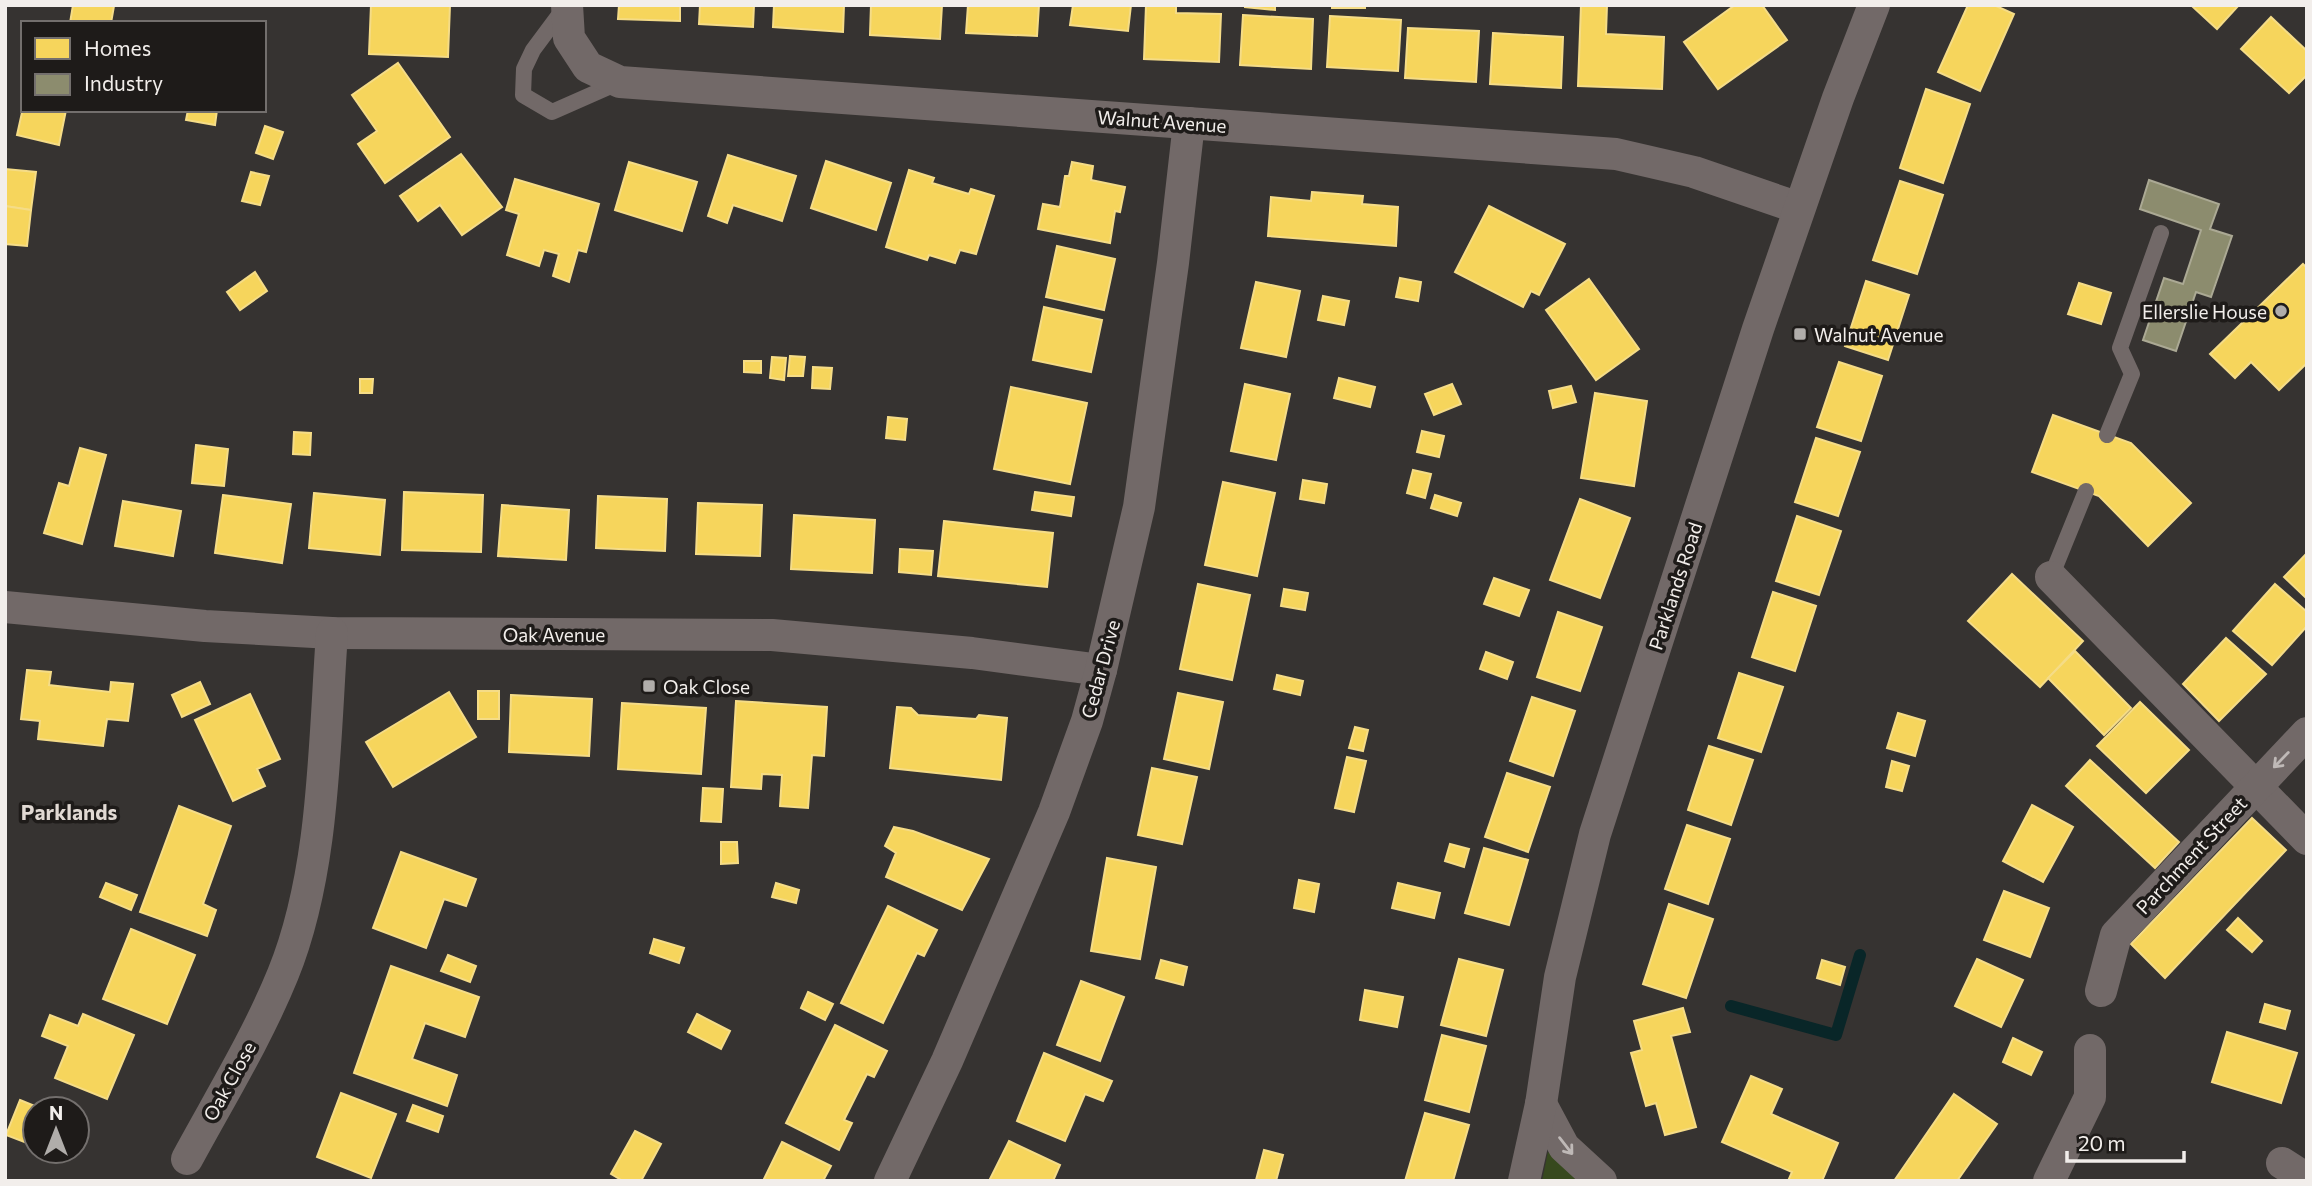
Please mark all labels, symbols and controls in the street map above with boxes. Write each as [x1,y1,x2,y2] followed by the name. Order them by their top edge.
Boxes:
[21,21,266,112] legend
[84,35,151,60] text: Homes
[84,70,163,95] text: Industry
[1097,105,1227,137] street label: Walnut Avenue
[2142,300,2267,323] place label: Ellerslie House
[2273,303,2289,319] marker: Ellerslie House
[1814,323,1943,346] place label: Walnut Avenue
[1792,326,1808,342] marker: Walnut Avenue
[1644,519,1706,653] street label: Parklands Road
[1076,617,1124,721] street label: Cedar Drive
[503,623,605,646] street label: Oak Avenue
[663,675,750,698] place label: Oak Close
[641,678,657,694] marker: Oak Close
[2272,751,2289,768] one-way arrow
[2131,791,2251,918] street label: Parchment Street
[21,799,117,824] district label: Parklands
[198,1037,260,1125] street label: Oak Close
[21,1095,91,1165] north arrow
[49,1101,63,1124] text: N
[2067,1120,2184,1164] scale bar
[2078,1130,2126,1155] text: 20 m
[1559,1137,1574,1155] one-way arrow

